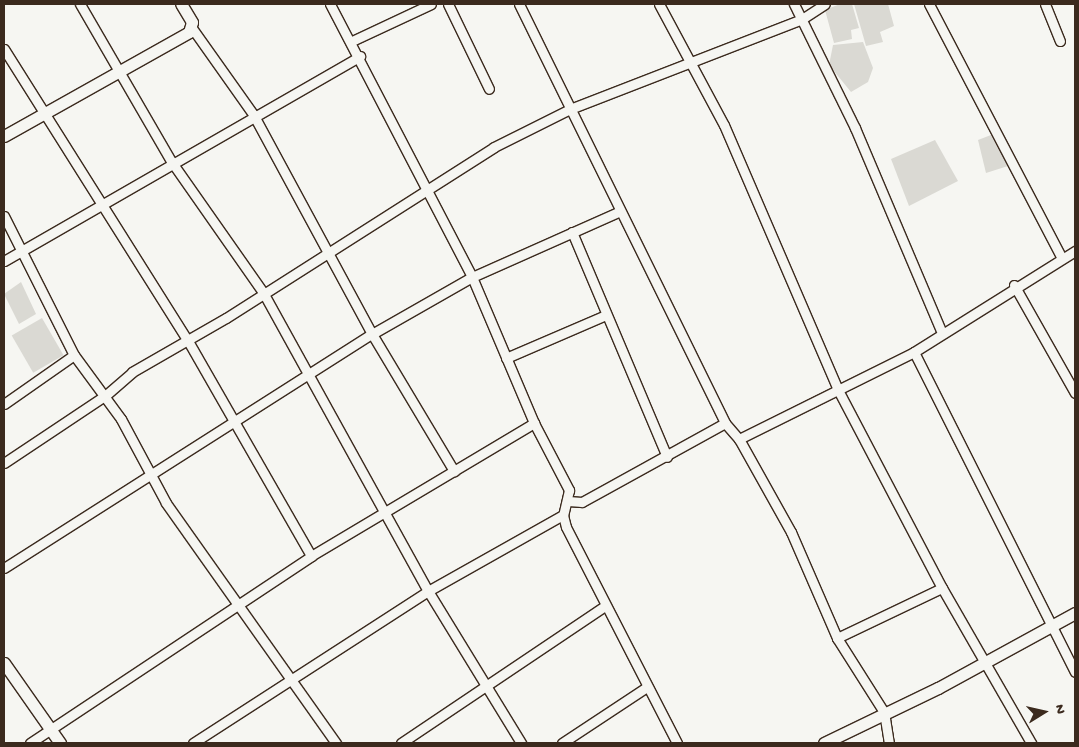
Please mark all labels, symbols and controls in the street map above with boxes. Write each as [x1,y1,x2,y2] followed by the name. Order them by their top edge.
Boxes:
[1019,687,1069,737] north arrow
[1050,703,1068,715] text: N

